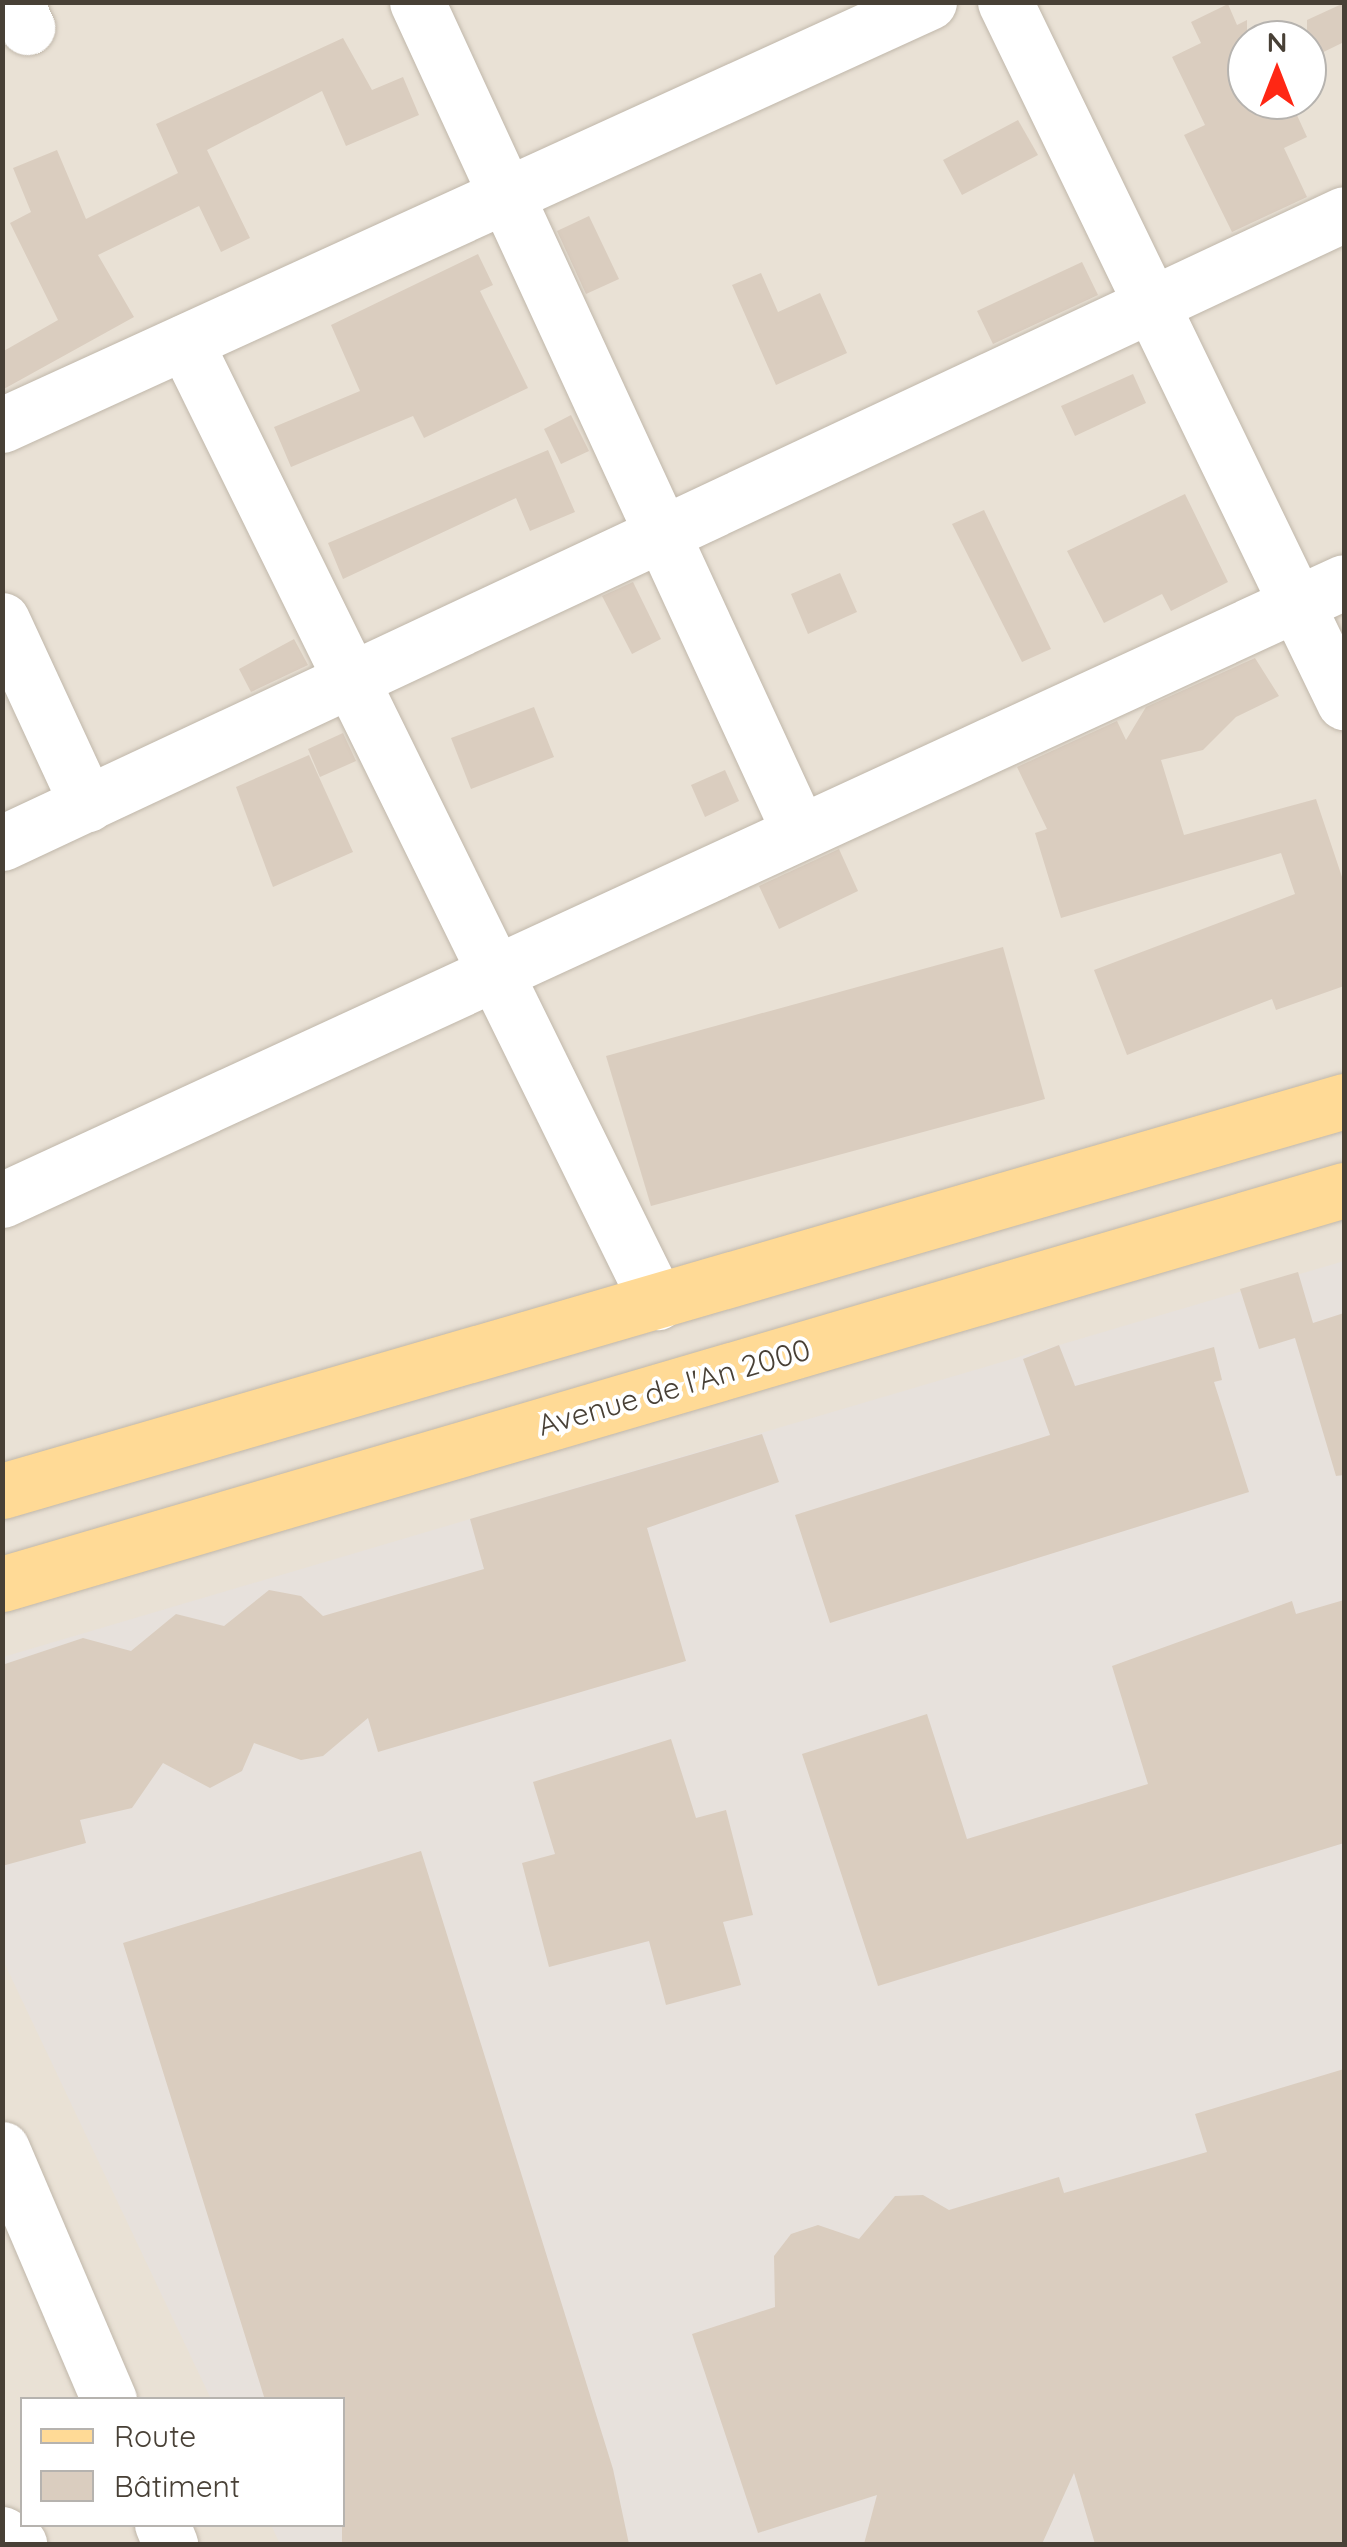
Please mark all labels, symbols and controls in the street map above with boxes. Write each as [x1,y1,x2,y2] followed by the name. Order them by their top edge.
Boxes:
[1227,20,1327,120] north arrow
[1267,24,1287,59] text: N
[534,1331,814,1443] street label: Avenue de l'An 2000
[20,2397,345,2527] legend
[114,2417,196,2455] text: Route
[114,2467,240,2505] text: Bâtiment

